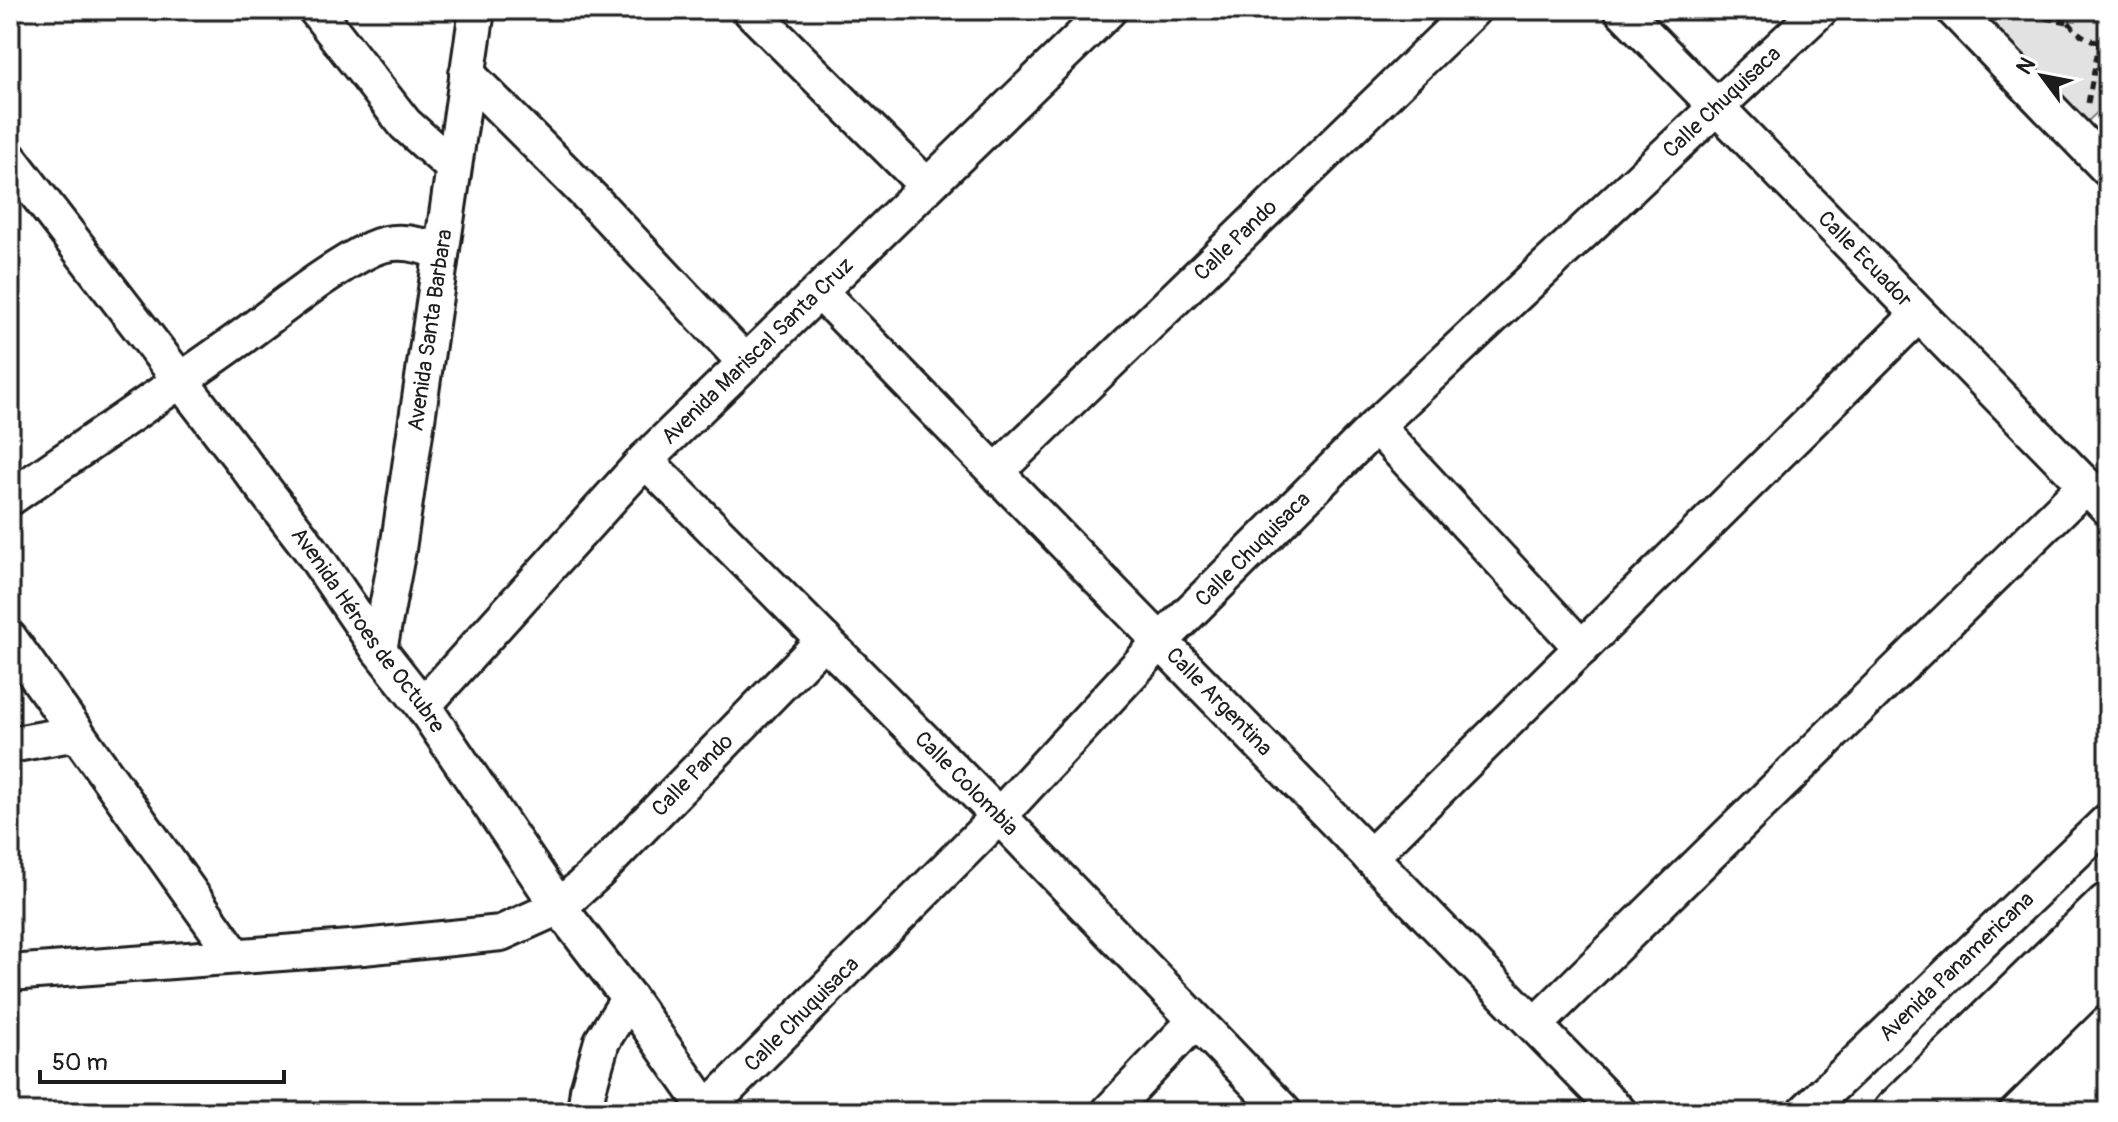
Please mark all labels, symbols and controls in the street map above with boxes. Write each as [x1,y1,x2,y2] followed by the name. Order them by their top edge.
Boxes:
[2002,36,2082,116] north arrow
[1657,40,1787,164] street label: Calle Chuquisaca
[2010,52,2042,80] text: N
[1188,193,1283,287] street label: Calle Pando
[1812,205,1918,313] street label: Calle Ecuador
[401,227,459,433] street label: Avenida Santa Barbara
[655,251,859,451] street label: Avenida Mariscal Santa Cruz
[1189,486,1316,613] street label: Calle Chuquisaca
[285,522,451,739] street label: Avenida Héroes de Octubre
[1160,641,1278,762] street label: Calle Argentina
[909,725,1024,842] street label: Calle Colombia
[646,727,739,823] street label: Calle Pando
[1873,886,2040,1048] street label: Avenida Panamericana
[738,950,865,1078] street label: Calle Chuquisaca
[40,1034,284,1084] scale bar
[52,1048,108,1077] text: 50 m

